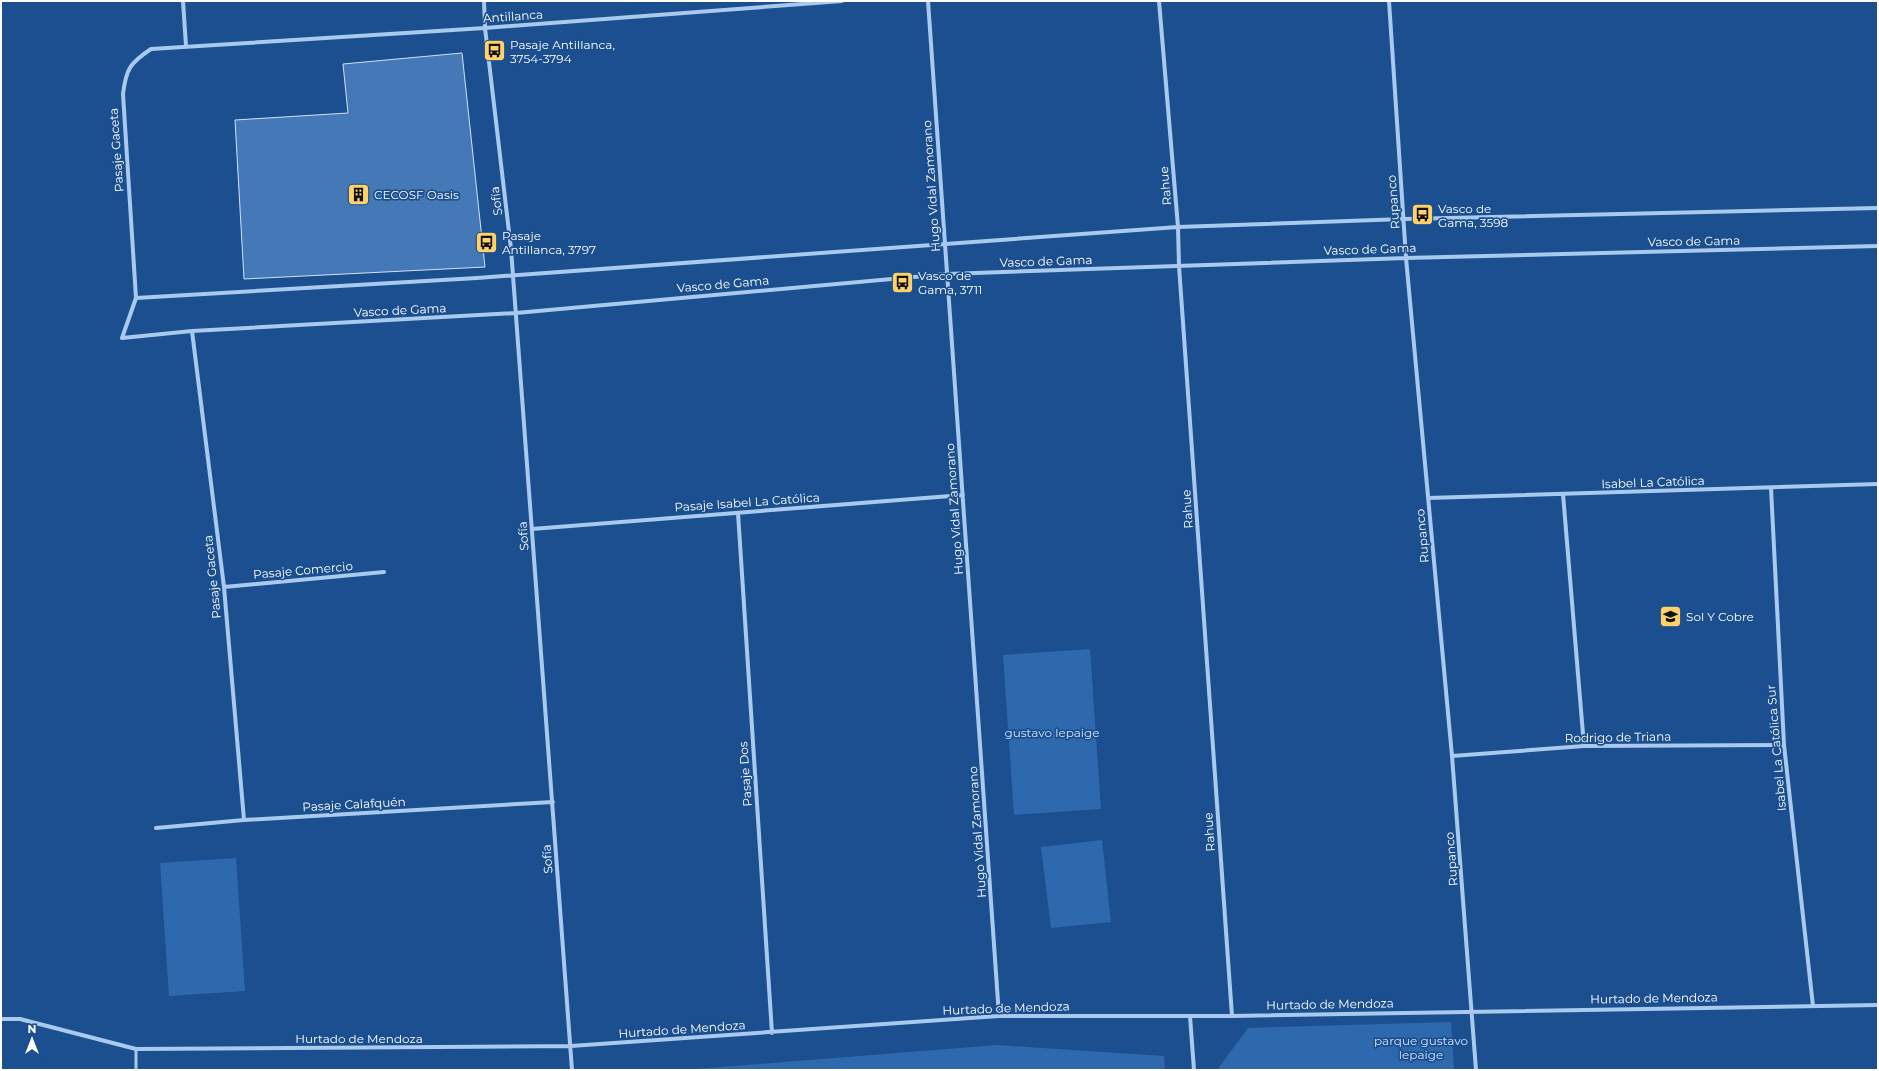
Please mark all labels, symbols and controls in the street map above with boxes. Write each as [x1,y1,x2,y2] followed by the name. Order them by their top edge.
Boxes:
[482,6,544,26] street label: Antillanca
[510,37,615,66] place label: Pasaje Antillanca, 3754-3794
[482,38,508,64] bus stop icon: Pasaje Antillanca, 3754-3794
[106,108,126,192] street label: Pasaje Gaceta
[919,120,943,252] street label: Hugo Vidal Zamorano
[1156,166,1174,206] street label: Rahue
[1384,174,1402,230] street label: Rupanco
[345,181,371,207] building icon: CECOSF Oasis
[487,186,505,216] street label: Sofía
[374,187,459,202] place label: CECOSF Oasis
[1438,201,1509,230] place label: Vasco de Gama, 3598
[1409,202,1435,228] bus stop icon: Vasco de Gama, 3598
[502,228,596,257] place label: Pasaje Antillanca, 3797
[473,229,499,255] bus stop icon: Pasaje Antillanca, 3797
[1648,233,1740,249] street label: Vasco de Gama
[1323,240,1417,258] street label: Vasco de Gama
[999,252,1093,270] street label: Vasco de Gama
[918,268,982,297] place label: Vasco de Gama, 3711
[889,269,915,295] bus stop icon: Vasco de Gama, 3711
[676,272,770,296] street label: Vasco de Gama
[353,300,447,320] street label: Vasco de Gama
[942,443,966,575] street label: Hugo Vidal Zamorano
[1601,473,1705,491] street label: Isabel La Católica
[674,489,820,515] street label: Pasaje Isabel La Católica
[1178,489,1196,529] street label: Rahue
[1412,508,1432,564] street label: Rupanco
[514,521,532,551] street label: Sofía
[200,534,224,620] street label: Pasaje Gaceta
[253,558,353,582] street label: Pasaje Comercio
[1658,603,1684,629] school or university icon: Sol Y Cobre
[1686,609,1754,624] place label: Sol Y Cobre
[1763,684,1789,812] street label: Isabel La Católica Sur
[1004,725,1100,740] park label: gustavo lepaige
[1565,729,1671,745] street label: Rodrigo de Triana
[735,741,755,807] street label: Pasaje Dos
[965,766,989,898] street label: Hugo Vidal Zamorano
[302,794,406,814] street label: Pasaje Calafquén
[1200,812,1218,852] street label: Rahue
[1442,831,1460,887] street label: Rupanco
[538,844,556,874] street label: Sofía
[1590,989,1718,1007] street label: Hurtado de Mendoza
[1266,995,1394,1013] street label: Hurtado de Mendoza
[942,998,1070,1018] street label: Hurtado de Mendoza
[618,1017,746,1041] street label: Hurtado de Mendoza
[12,1019,52,1059] north arrow
[28,1022,36,1036] text: N
[295,1031,423,1046] street label: Hurtado de Mendoza
[1374,1033,1468,1062] park label: parque gustavo lepaige

